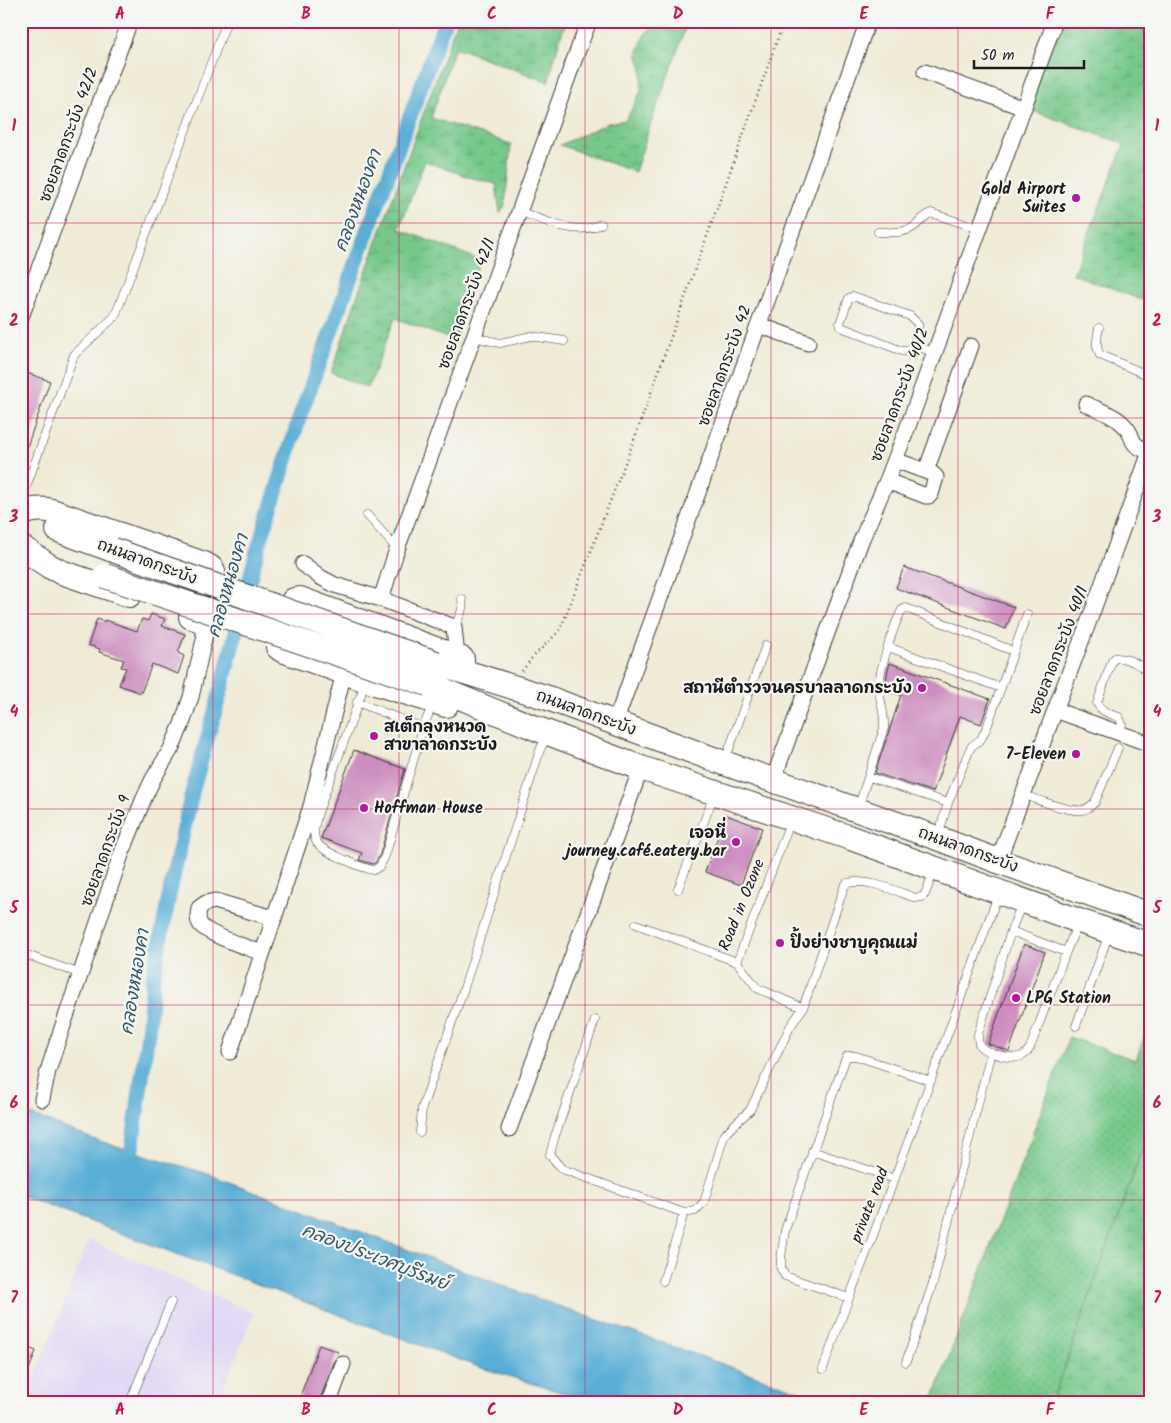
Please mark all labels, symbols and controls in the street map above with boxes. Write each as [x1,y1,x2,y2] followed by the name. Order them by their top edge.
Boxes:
[115,2,125,27] text: A
[301,2,311,27] text: B
[487,2,497,27] text: C
[673,2,684,27] text: D
[860,2,870,27] text: E
[1046,2,1056,27] text: F
[974,38,1084,70] scale bar
[981,44,1015,68] text: 50 m
[33,64,105,206] street label: ซอยลาดกระบัง 42/2
[12,114,17,139] text: 1
[1155,114,1160,139] text: 1
[327,145,391,256] water label: คลองหนองคา
[981,177,1067,220] place label: Gold Airport Suites
[1070,192,1082,204] marker: Gold Airport Suites
[432,235,502,373] street label: ซอยลาดกระบัง 42/1
[691,302,759,430] street label: ซอยลาดกระบัง 42
[9,309,19,334] text: 2
[1152,309,1162,334] text: 2
[864,324,936,466] street label: ซอยลาดกระบัง 40/2
[9,505,19,530] text: 3
[1152,505,1162,530] text: 3
[200,529,258,641] water label: คลองหนองคา
[93,532,201,592] street label: ถนนลาดกระบัง
[1023,583,1095,719] street label: ซอยลาดกระบัง 40/1
[683,676,912,701] place label: สถานีตำรวจนครบาลลาดกระบัง
[916,682,928,694] marker: สถานีตำรวจนครบาลลาดกระบัง
[532,683,640,743] street label: ถนนลาดกระบัง
[10,700,19,725] text: 4
[1153,700,1162,725] text: 4
[384,714,497,758] place label: สเต็กลุงหนวด สาขาลาดกระบัง
[368,730,380,742] marker: สเต็กลุงหนวด สาขาลาดกระบัง
[1006,742,1066,767] place label: 7-Eleven
[1070,748,1082,760] marker: 7-Eleven
[74,791,138,910] street label: ซอยลาดกระบัง 9
[374,796,483,821] place label: Hoffman House
[358,802,370,814] marker: Hoffman House
[561,816,727,864] place label: เจอนี่ journey.café.eatery.bar
[914,820,1022,880] street label: ถนนลาดกระบัง
[730,836,742,848] marker: เจอนี่ journey.café.eatery.bar
[712,855,772,955] street label: Road in Ozone
[9,896,20,921] text: 5
[1152,896,1163,921] text: 5
[113,926,159,1037] water label: คลองหนองคา
[790,926,918,956] place label: ปิ้งย่างชาบูคุณแม่
[774,937,786,949] marker: ปิ้งย่างชาบูคุณแม่
[1026,986,1111,1011] place label: LPG Station
[1010,992,1022,1004] marker: LPG Station
[10,1091,19,1116] text: 6
[1153,1091,1162,1116] text: 6
[844,1163,896,1247] street label: private road
[298,1217,456,1301] water label: คลองประเวศบุรีรมย์
[10,1286,18,1311] text: 7
[1153,1286,1161,1311] text: 7
[115,1398,125,1423] text: A
[301,1398,311,1423] text: B
[487,1398,497,1423] text: C
[673,1398,684,1423] text: D
[860,1398,870,1423] text: E
[1046,1398,1056,1423] text: F

